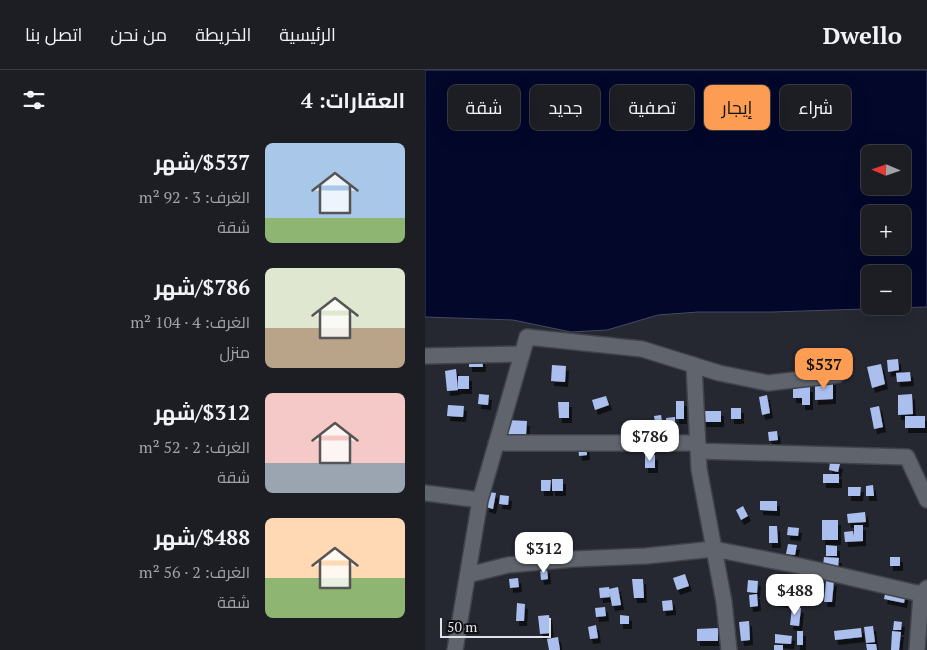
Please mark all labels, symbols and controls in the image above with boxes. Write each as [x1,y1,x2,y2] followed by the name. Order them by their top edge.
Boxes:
[823,19,902,51] text: Dwello
[25,22,82,46] text: اتصل بنا
[110,22,167,46] text: من نحن
[195,22,251,46] text: الخريطة
[279,22,336,46] text: الرئيسية
[448,85,520,130] chip: شقة
[530,85,600,130] chip: جديد
[610,85,694,130] chip: تصفية
[704,85,770,130] chip: إيجار
[780,85,851,130] chip: شراء
[20,86,48,114] icon: filters
[301,86,405,114] text: العقارات: 4
[861,145,911,195] north arrow
[861,145,911,315] map controls
[154,148,250,176] text: $537/شهر
[305,163,365,223] icon: home
[139,186,250,208] text: الغرف: 3 · 92 m²
[861,205,911,255] button: +
[217,216,250,238] text: شقة
[861,265,911,315] button: −
[154,273,250,301] text: $786/شهر
[305,288,365,348] icon: home
[130,311,250,333] text: الغرف: 4 · 104 m²
[220,341,250,363] text: منزل
[794,348,854,390] pin: $537
[806,353,842,375] text: $537
[154,398,250,426] text: $312/شهر
[305,413,365,473] icon: home
[620,420,680,462] pin: $786
[632,425,668,447] text: $786
[139,436,250,458] text: الغرف: 2 · 52 m²
[217,466,250,488] text: شقة
[154,523,250,551] text: $488/شهر
[514,532,574,574] pin: $312
[526,537,562,559] text: $312
[305,538,365,598] icon: home
[139,561,250,583] text: الغرف: 2 · 56 m²
[765,574,825,616] pin: $488
[777,579,813,601] text: $488
[217,591,250,613] text: شقة
[440,615,551,638] scale bar
[447,617,477,636] text: 50 m

